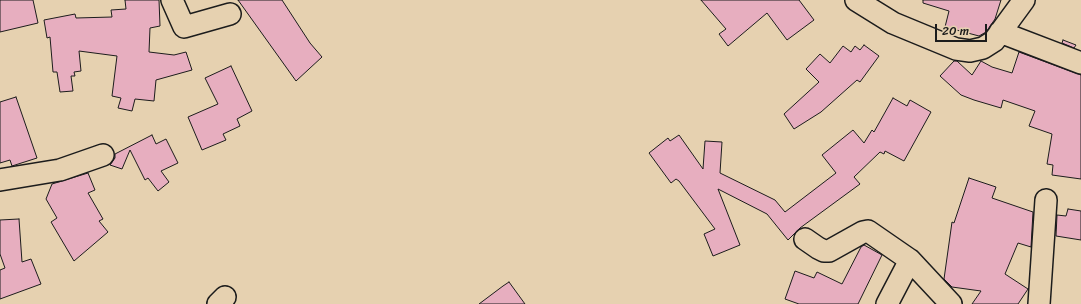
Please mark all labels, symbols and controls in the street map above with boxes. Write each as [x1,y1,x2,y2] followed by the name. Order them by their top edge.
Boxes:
[937,16,989,42] scale bar
[942,20,969,42] text: 20 m

